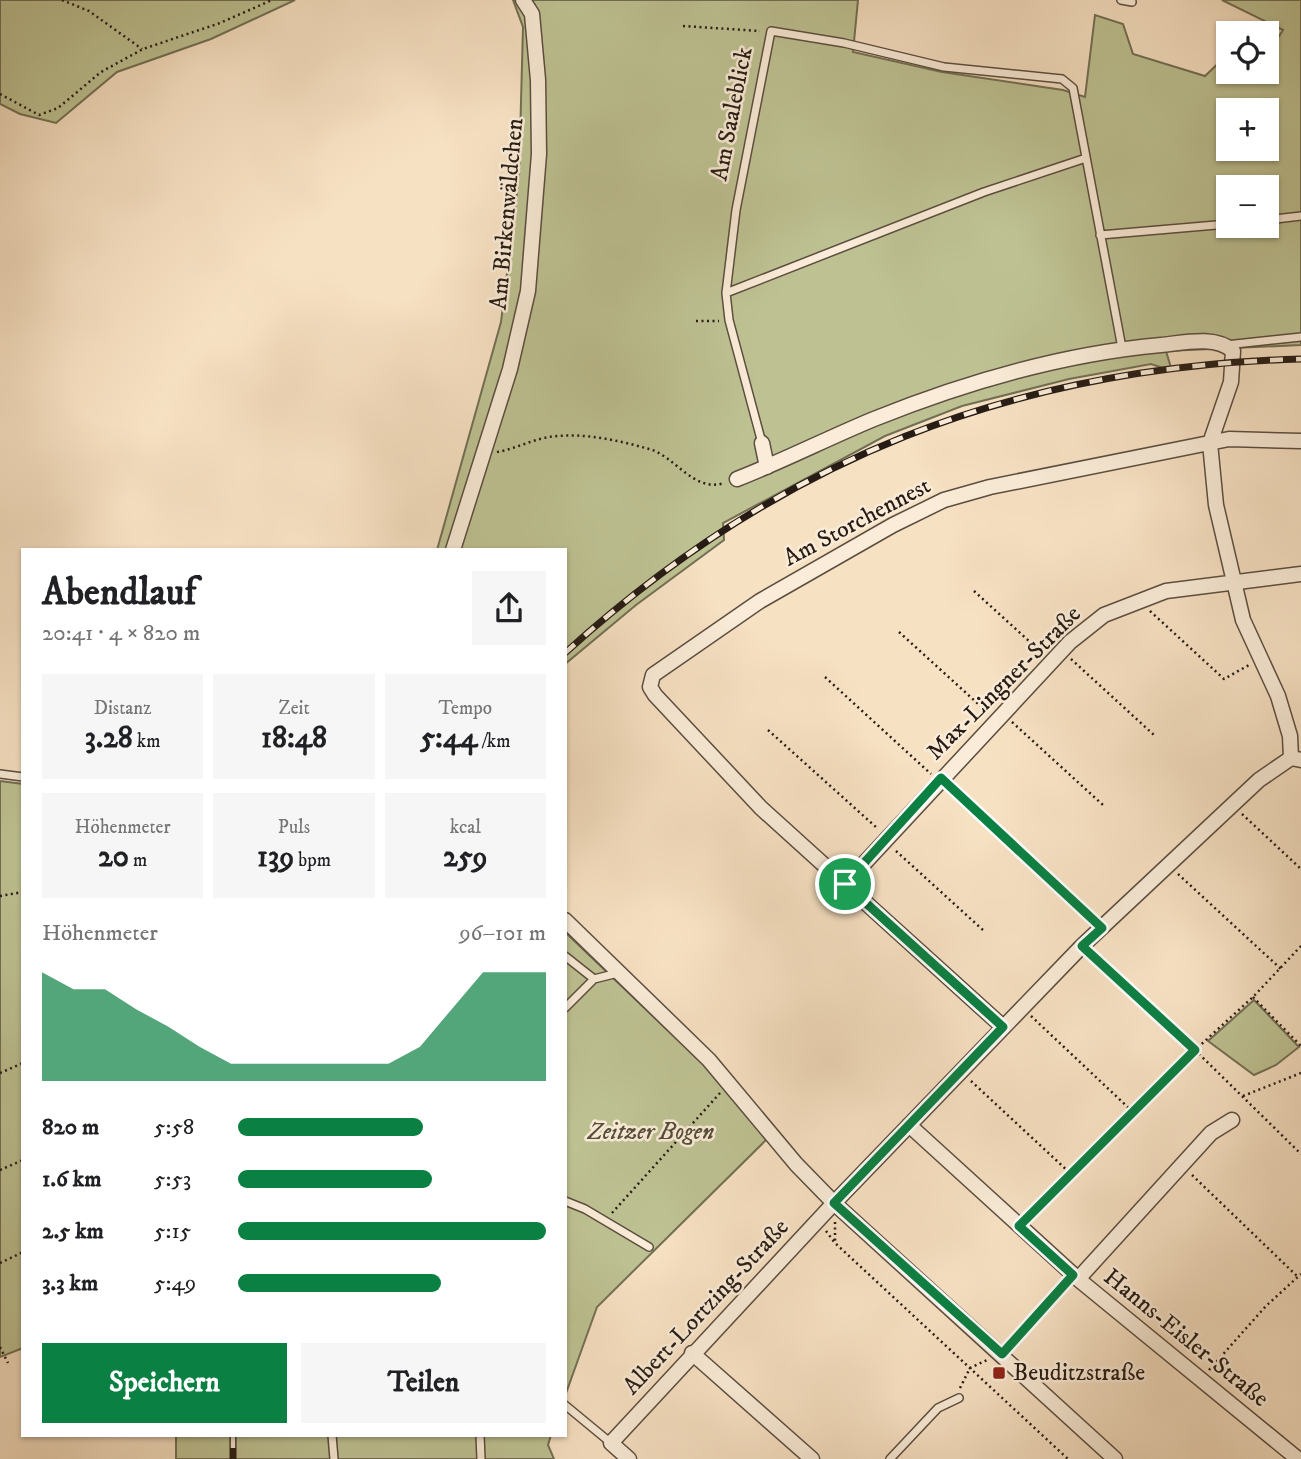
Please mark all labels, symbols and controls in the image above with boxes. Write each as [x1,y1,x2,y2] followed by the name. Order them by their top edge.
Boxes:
[1216,21,1279,238] map controls
[1216,21,1279,84] button: locate
[704,45,760,183] street label: Am Saaleblick
[1216,98,1279,161] button: +
[484,116,530,311] street label: Am Birkenwäldchen
[1216,175,1279,238] button: −
[778,470,936,573] street label: Am Storchennest
[42,569,196,617] text: Abendlauf
[472,571,546,645] button: share
[920,599,1088,767] street label: Max-Lingner-Straße
[42,619,200,648] text: 20:41 · 4 × 820 m
[94,697,152,720] text: Distanz
[278,697,309,720] text: Zeit
[439,697,492,720] text: Tempo
[85,720,133,757] text: 3.28
[261,720,327,757] text: 18:48
[420,720,477,757] text: 5:44
[133,730,161,753] text: km
[477,730,510,753] text: /km
[75,816,170,839] text: Höhenmeter
[278,816,310,839] text: Puls
[450,816,481,839] text: kcal
[98,839,129,876] text: 20
[257,839,294,876] text: 139
[443,839,488,876] text: 259
[129,849,147,872] text: m
[294,849,331,872] text: bpm
[815,854,875,914] pin
[826,865,864,903] icon: arrive
[42,919,158,948] text: Höhenmeter
[459,919,546,948] text: 96–101 m
[42,1113,99,1142] text: 820 m
[154,1113,194,1142] text: 5:58
[587,1117,714,1147] park label: Zeitzer Bogen
[42,1165,101,1194] text: 1.6 km
[154,1165,191,1194] text: 5:53
[617,1213,795,1401] street label: Albert-Lortzing-Straße
[42,1217,104,1246] text: 2.5 km
[154,1217,191,1246] text: 5:15
[1097,1262,1275,1414] street label: Hanns-Eisler-Straße
[42,1269,98,1298] text: 3.3 km
[154,1269,196,1298] text: 5:49
[42,1343,287,1423] button: Speichern
[301,1343,546,1423] button: Teilen
[1013,1358,1145,1388] place label: Beuditzstraße
[991,1365,1007,1381] marker: Beuditzstraße

